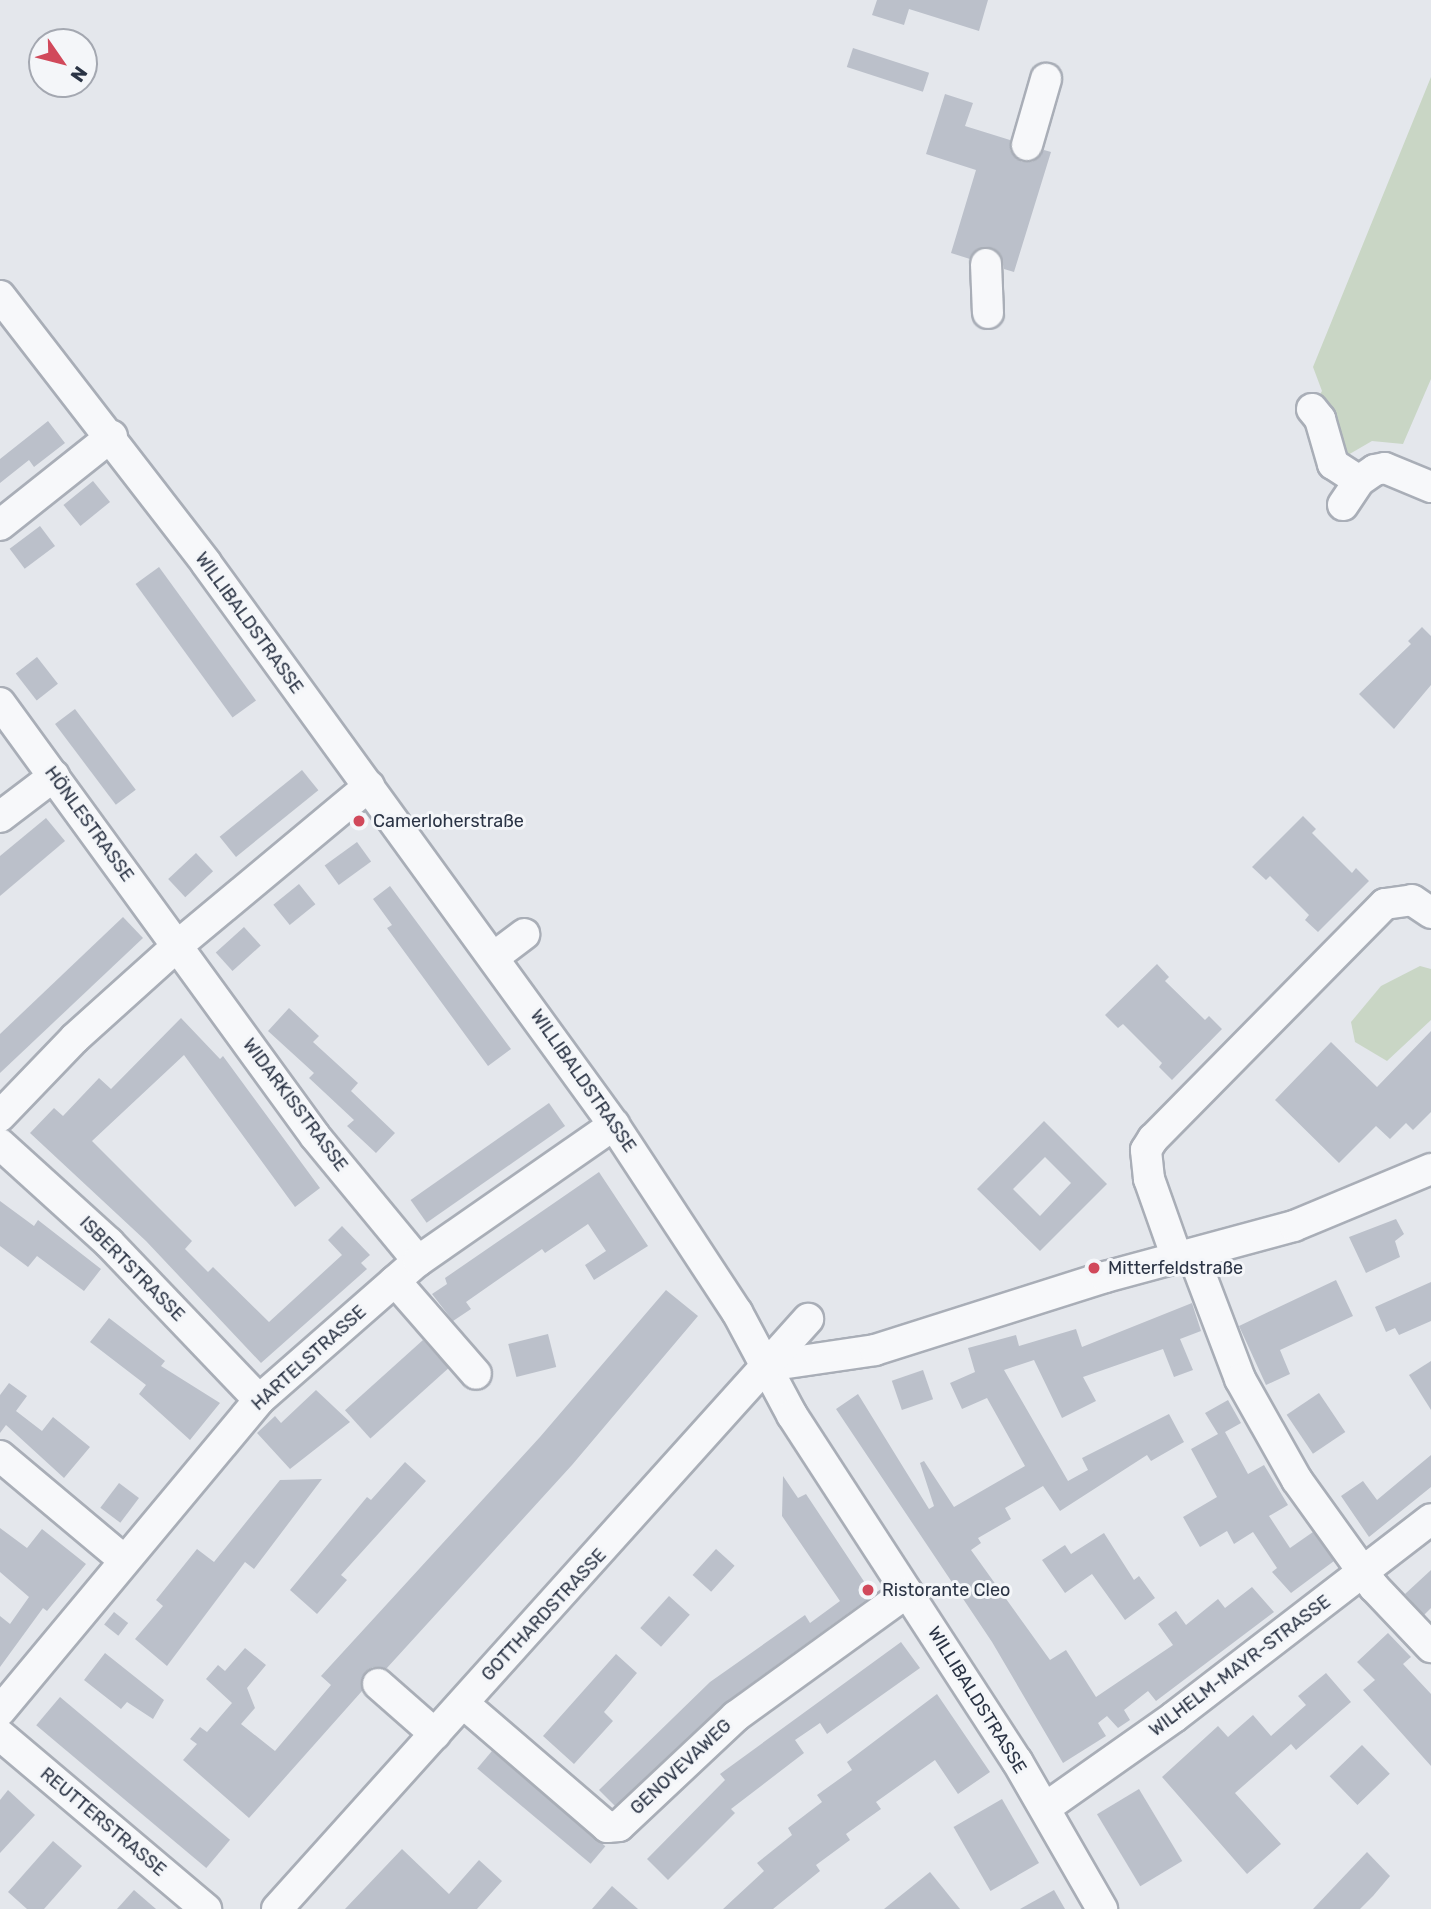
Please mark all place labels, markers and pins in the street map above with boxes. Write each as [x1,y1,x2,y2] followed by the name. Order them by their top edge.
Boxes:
[373,810,524,832] place label: Camerloherstraße
[351,813,367,829] marker: Camerloherstraße
[1108,1257,1243,1279] place label: Mitterfeldstraße
[1086,1260,1102,1276] marker: Mitterfeldstraße
[882,1579,1010,1601] place label: Ristorante Cleo
[860,1582,876,1598] marker: Ristorante Cleo

